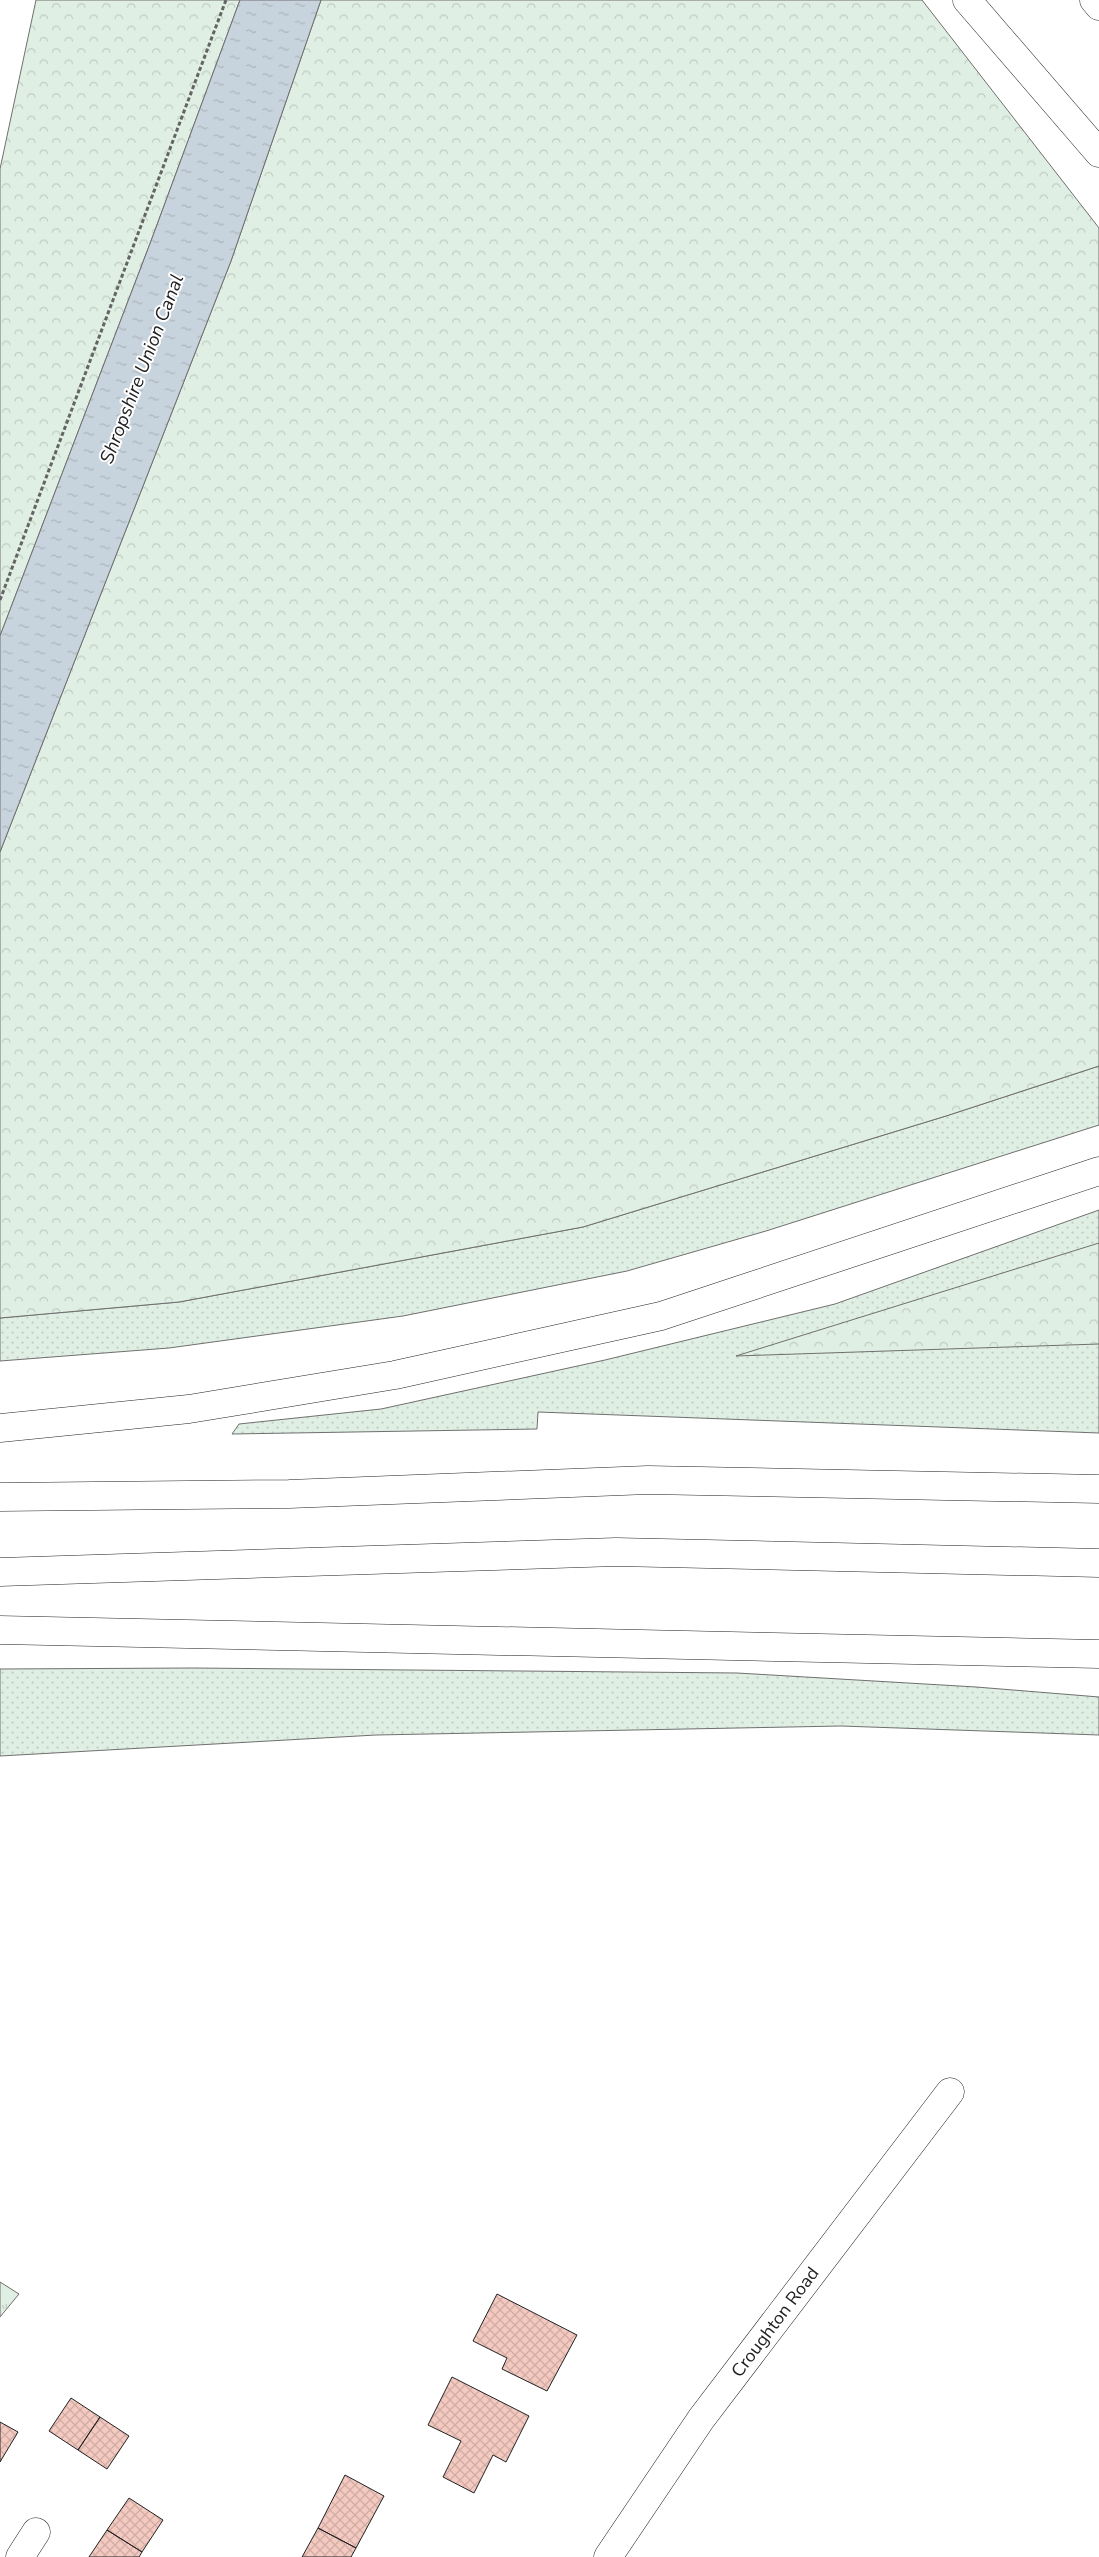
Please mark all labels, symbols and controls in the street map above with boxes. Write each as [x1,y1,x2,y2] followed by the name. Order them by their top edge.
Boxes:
[94,270,190,468] water label: Shropshire Union Canal
[726,2262,824,2382] street label: Croughton Road

